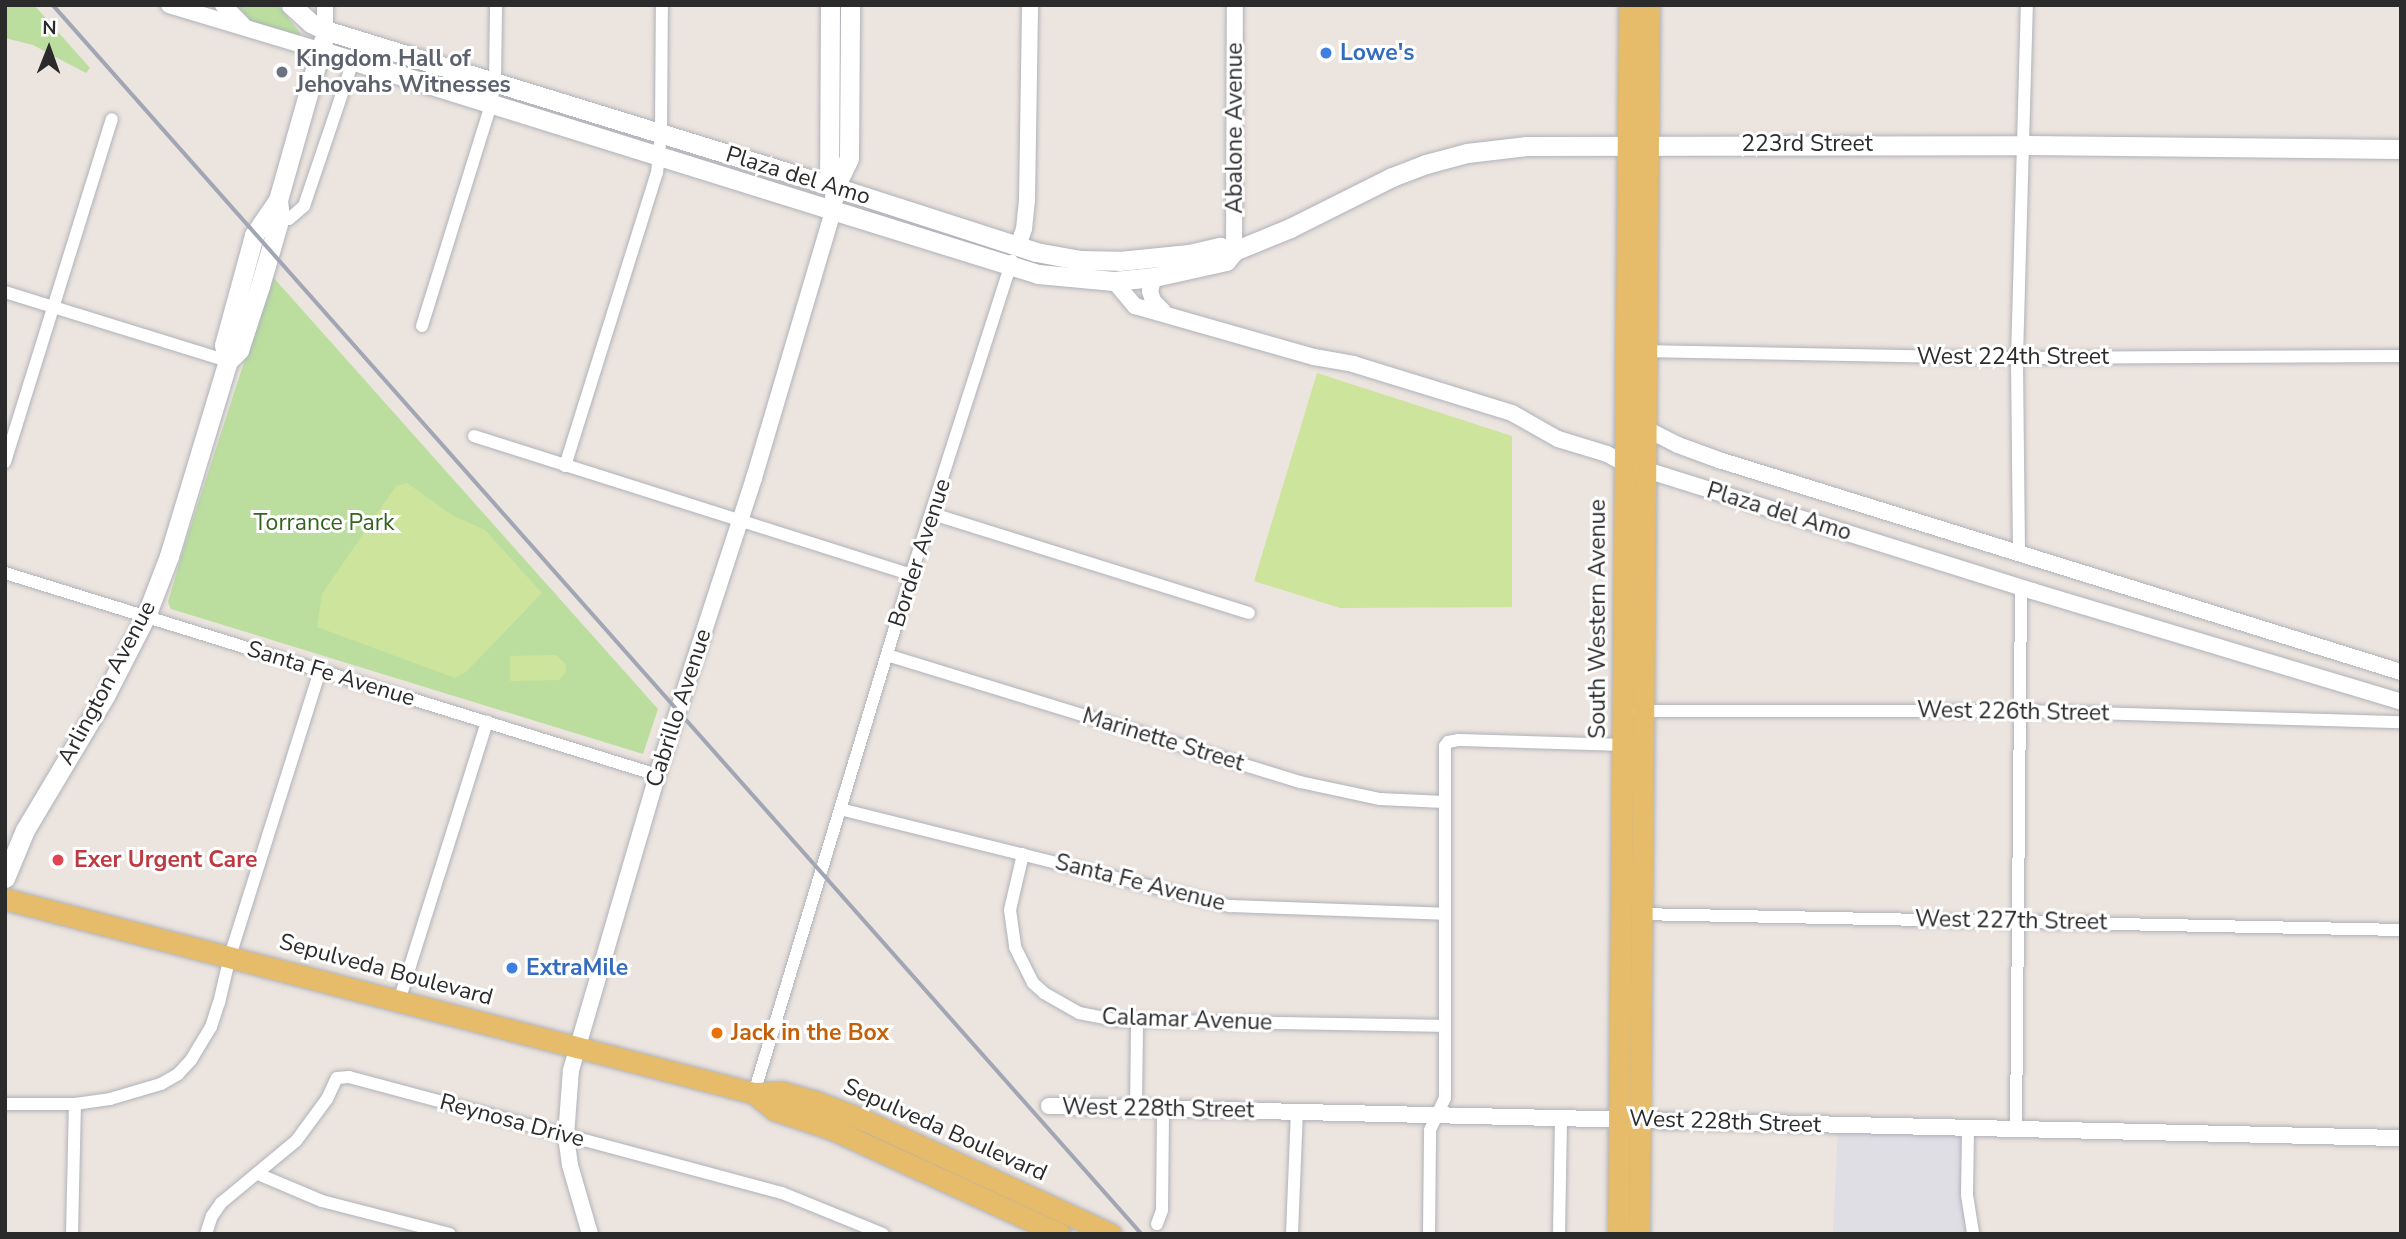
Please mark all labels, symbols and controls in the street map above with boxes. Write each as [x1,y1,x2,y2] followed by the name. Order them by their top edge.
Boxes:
[14,14,84,84] north arrow
[42,15,57,41] text: N
[1340,39,1414,67] place label: Lowe's
[1221,42,1249,214] street label: Abalone Avenue
[296,45,511,99] place label: Kingdom Hall of Jehovahs Witnesses
[1318,45,1334,61] marker: Lowe's
[274,64,290,80] marker: Kingdom Hall of Jehovahs Witnesses
[1741,130,1873,158] street label: 223rd Street
[722,141,874,211] street label: Plaza del Amo
[1917,343,2109,371] street label: West 224th Street
[883,475,957,631] street label: Border Avenue
[1703,477,1855,547] street label: Plaza del Amo
[1584,499,1612,739] street label: South Western Avenue
[254,509,394,537] park label: Torrance Park
[52,596,162,770] street label: Arlington Avenue
[640,625,718,791] street label: Cabrillo Avenue
[244,635,418,713] street label: Santa Fe Avenue
[1917,697,2109,727] street label: West 226th Street
[1079,702,1247,778] street label: Marinette Street
[74,846,257,874] place label: Exer Urgent Care
[1052,849,1228,917] street label: Santa Fe Avenue
[48,850,68,870] marker: Exer Urgent Care
[1915,906,2107,936] street label: West 227th Street
[276,928,496,1012] street label: Sepulveda Boulevard
[526,954,628,982] place label: ExtraMile
[504,960,520,976] marker: ExtraMile
[1101,1003,1273,1037] street label: Calamar Avenue
[731,1019,889,1047] place label: Jack in the Box
[709,1025,725,1041] marker: Jack in the Box
[839,1073,1051,1187] street label: Sepulveda Boulevard
[437,1088,587,1154] street label: Reynosa Drive
[1062,1094,1254,1124] street label: West 228th Street
[1628,1105,1822,1139] street label: West 228th Street

